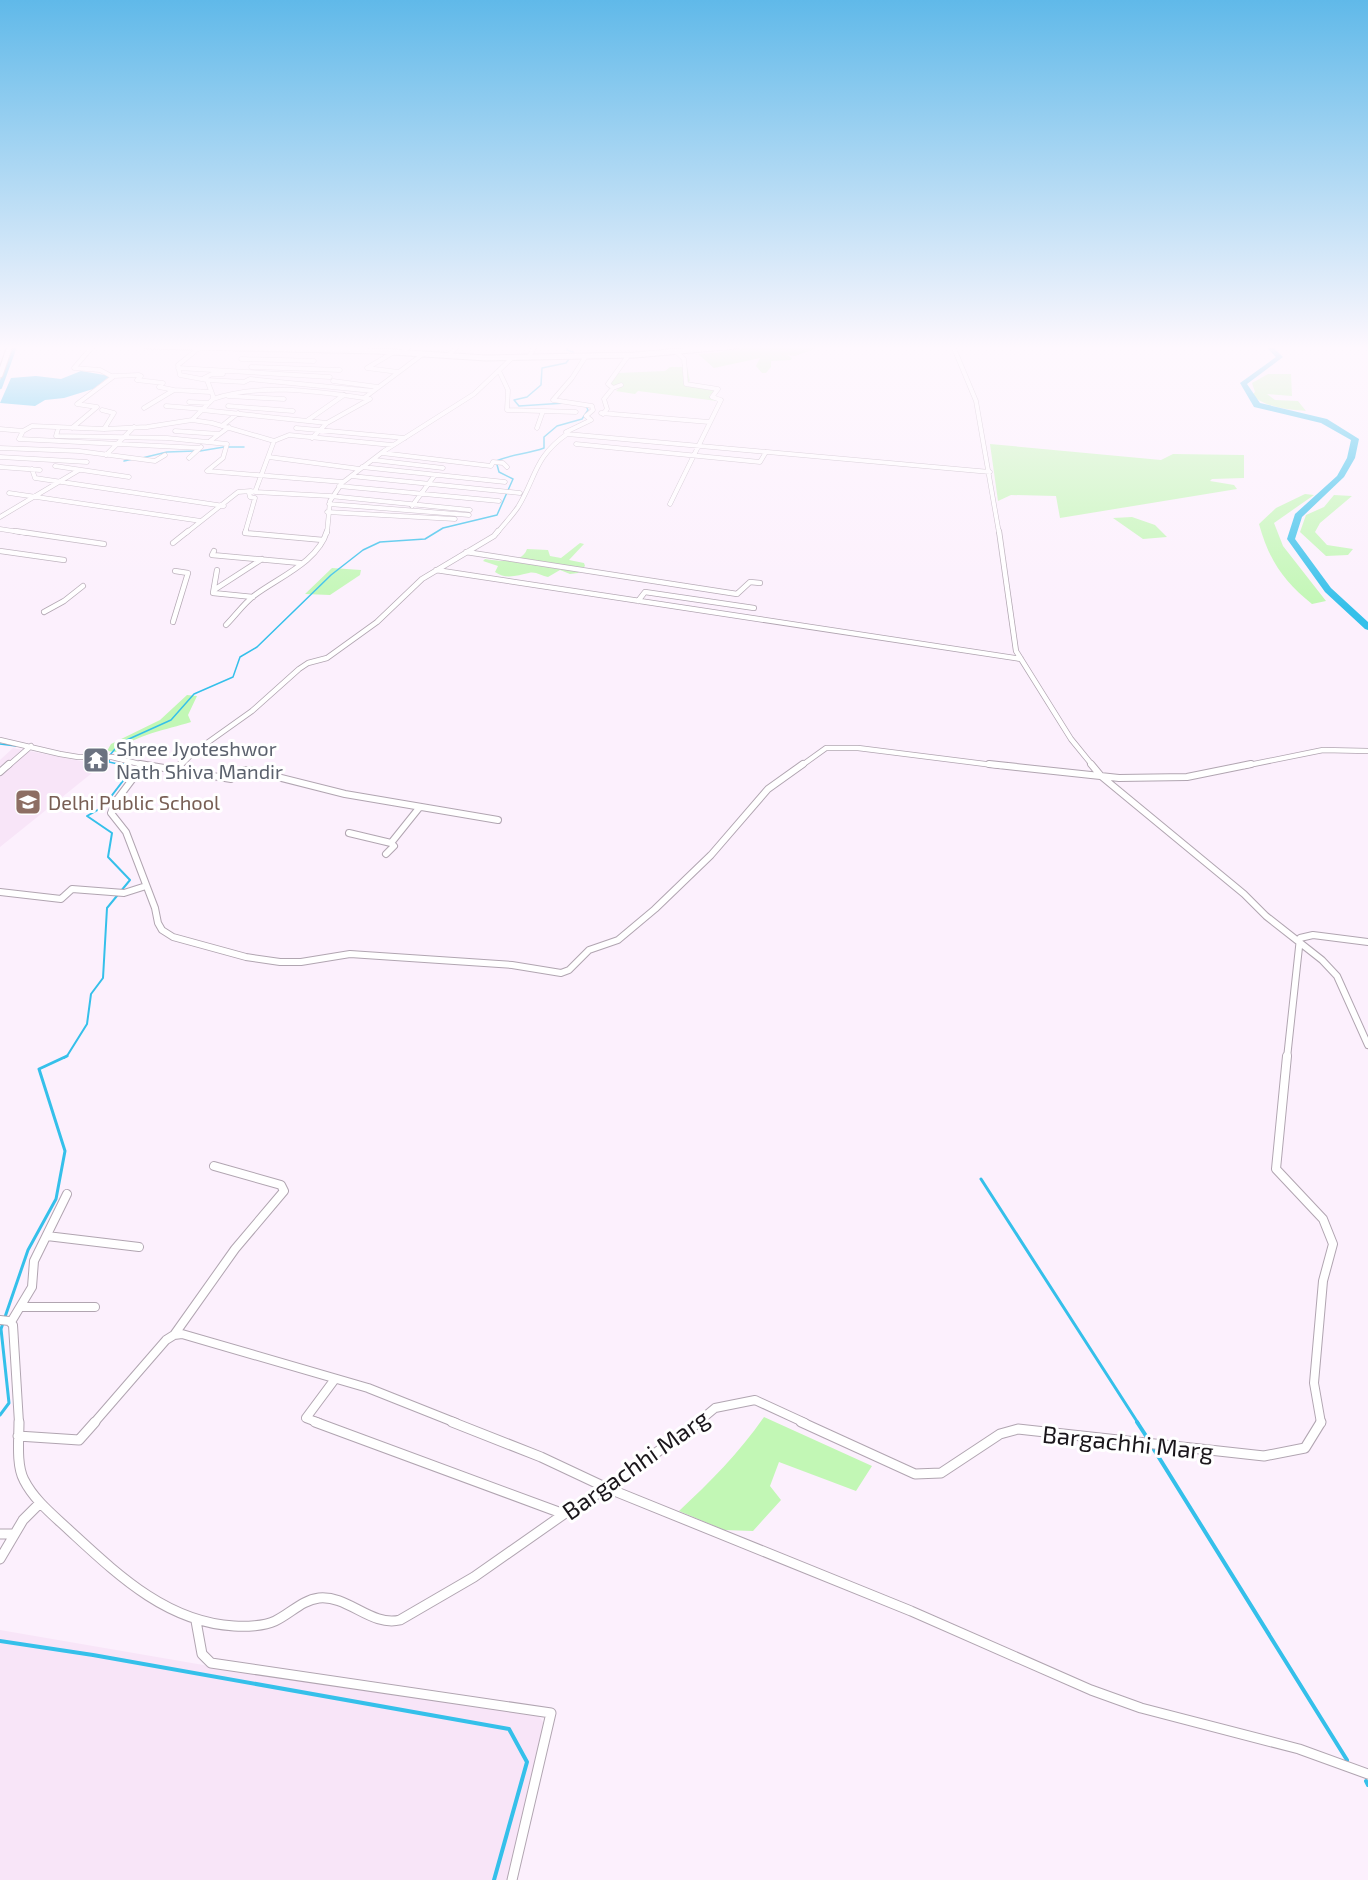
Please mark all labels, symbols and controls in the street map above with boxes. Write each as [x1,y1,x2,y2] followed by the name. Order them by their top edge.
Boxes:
[116,736,283,783] place label: Shree Jyoteshwor Nath Shiva Mandir
[81,745,111,775] temple icon: Shree Jyoteshwor Nath Shiva Mandir
[13,787,43,817] school or university icon: Delhi Public School
[48,790,220,814] place label: Delhi Public School
[556,1403,714,1525] street label: Bargachhi Marg
[1041,1419,1215,1465] street label: Bargachhi Marg

